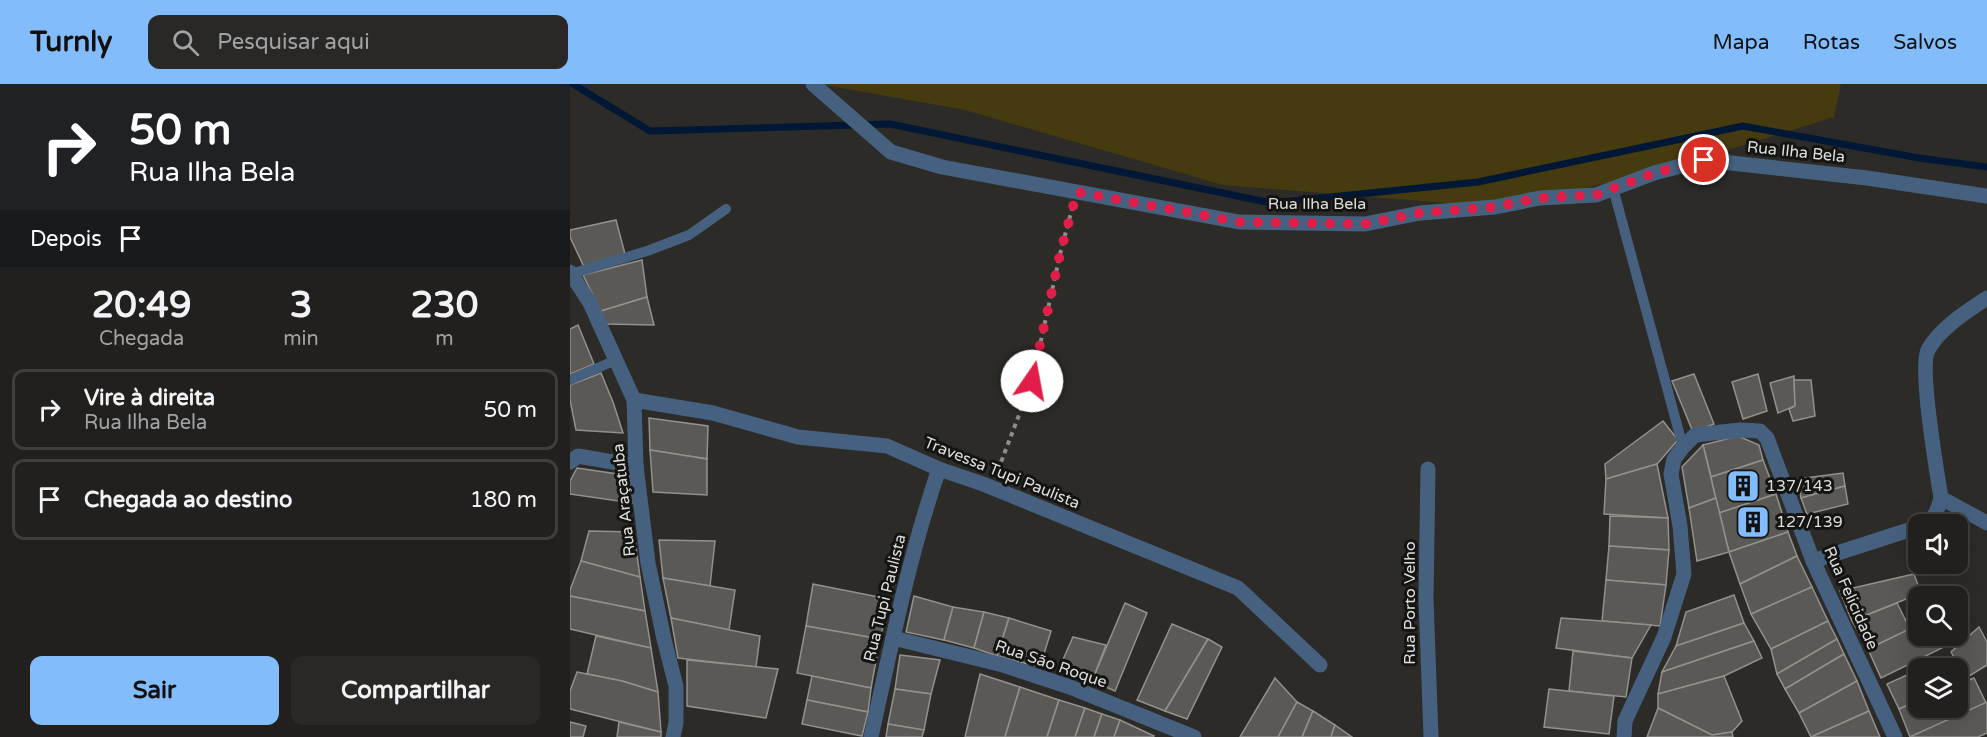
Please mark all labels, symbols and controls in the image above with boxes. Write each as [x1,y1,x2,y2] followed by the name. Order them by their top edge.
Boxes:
[148,15,568,69] search box
[30,25,112,59] text: Turnly
[169,26,202,59] icon: search
[217,29,370,55] text: Pesquisar aqui
[1712,30,1770,55] text: Mapa
[1803,30,1860,55] text: Rotas
[1893,30,1957,55] text: Salvos
[129,105,231,156] text: 50 m
[30,108,108,186] icon: right
[1678,134,1729,185] pin
[1746,137,1846,167] street label: Rua Ilha Bela
[1687,143,1720,176] icon: arrive
[129,156,295,189] text: Rua Ilha Bela
[1268,194,1366,214] street label: Rua Ilha Bela
[114,222,147,255] icon: arrive
[30,226,102,252] text: Depois
[92,284,192,327] text: 20:49
[290,284,312,327] text: 3
[410,284,478,327] text: 230
[99,327,184,351] text: Chegada
[283,327,319,351] text: min
[435,327,454,351] text: m
[1000,349,1064,413] position arrow
[84,385,215,411] text: Vire à direita
[33,393,66,426] icon: right
[483,397,537,423] text: 50 m
[84,411,207,435] text: Rua Ilha Bela
[921,433,1083,513] street label: Travessa Tupi Paulista
[608,443,640,557] street label: Rua Araçatuba
[1725,468,1761,504] building icon: 137/143
[1766,476,1833,496] place label: 137/143
[33,483,66,516] icon: arrive
[84,487,292,513] text: Chegada ao destino
[470,487,537,513] text: 180 m
[1735,504,1771,540] building icon: 127/139
[1776,512,1843,532] place label: 127/139
[1908,514,1968,718] map controls
[1908,514,1968,574] button: sound
[859,532,911,664] street label: Rua Tupi Paulista
[1400,541,1420,665] street label: Rua Porto Velho
[1819,543,1883,653] street label: Rua Felicidade
[1908,586,1968,646] button: search
[992,635,1110,693] street label: Rua São Roque
[30,656,279,725] button: Sair
[291,656,540,725] button: Compartilhar
[1908,658,1968,718] button: layers

